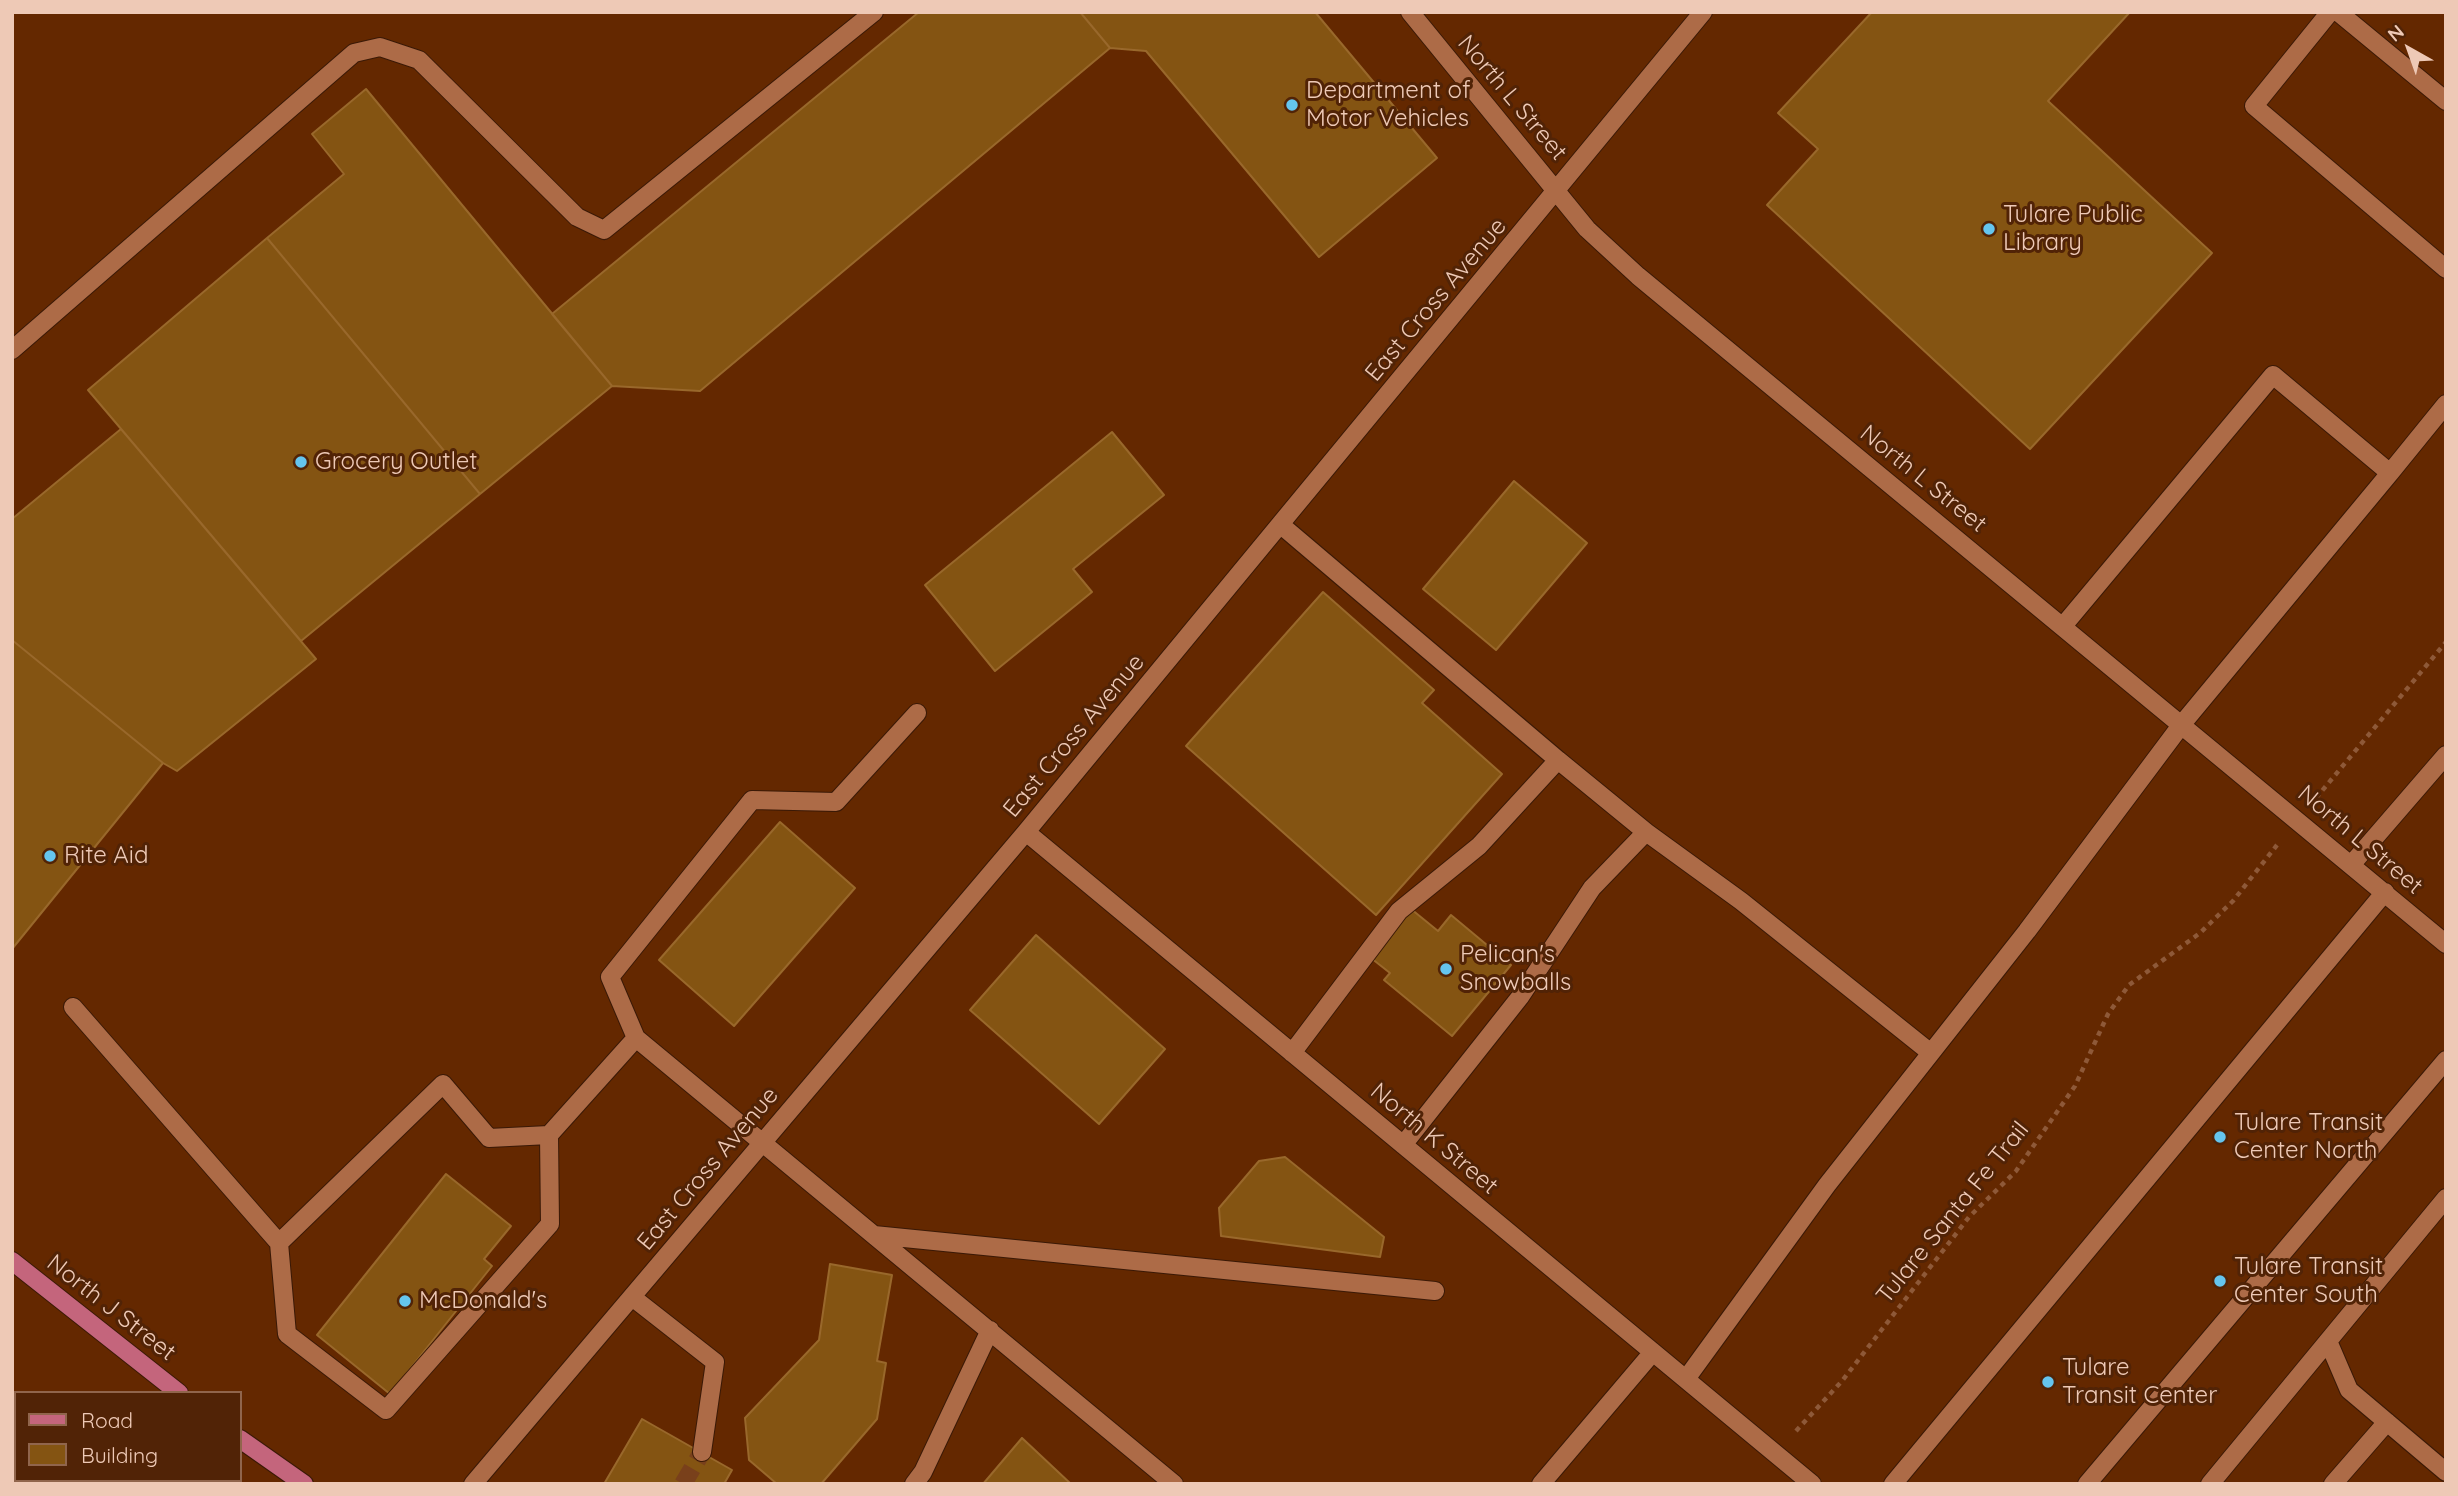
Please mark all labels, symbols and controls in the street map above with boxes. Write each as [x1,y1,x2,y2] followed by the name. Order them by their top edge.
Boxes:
[2374,14,2444,84] north arrow
[2382,19,2409,47] text: N
[1451,30,1573,166] street label: North L Street
[1306,77,1471,133] place label: Department of Motor Vehicles
[1284,97,1300,113] marker: Department of Motor Vehicles
[2003,201,2143,257] place label: Tulare Public Library
[1359,213,1513,387] street label: East Cross Avenue
[1981,221,1997,237] marker: Tulare Public Library
[1854,419,1992,539] street label: North L Street
[315,448,477,476] place label: Grocery Outlet
[293,454,309,470] marker: Grocery Outlet
[997,649,1151,823] street label: East Cross Avenue
[2292,779,2428,901] street label: North L Street
[64,842,149,870] place label: Rite Aid
[42,848,58,864] marker: Rite Aid
[1460,941,1571,997] place label: Pelican's Snowballs
[1438,961,1454,977] marker: Pelican's Snowballs
[1364,1077,1504,1201] street label: North K Street
[631,1082,785,1256] street label: East Cross Avenue
[2234,1109,2383,1165] place label: Tulare Transit Center North
[1871,1116,2035,1310] street label: Tulare Santa Fe Trail
[2212,1129,2228,1145] marker: Tulare Transit Center North
[41,1249,181,1367] street label: North J Street
[2234,1253,2383,1309] place label: Tulare Transit Center South
[2212,1273,2228,1289] marker: Tulare Transit Center South
[419,1287,547,1315] place label: McDonald's
[397,1293,413,1309] marker: McDonald's
[2062,1354,2217,1410] place label: Tulare Transit Center
[2040,1374,2056,1390] marker: Tulare Transit Center
[14,1391,242,1482] legend
[81,1407,133,1433] text: Road
[81,1442,158,1468] text: Building

